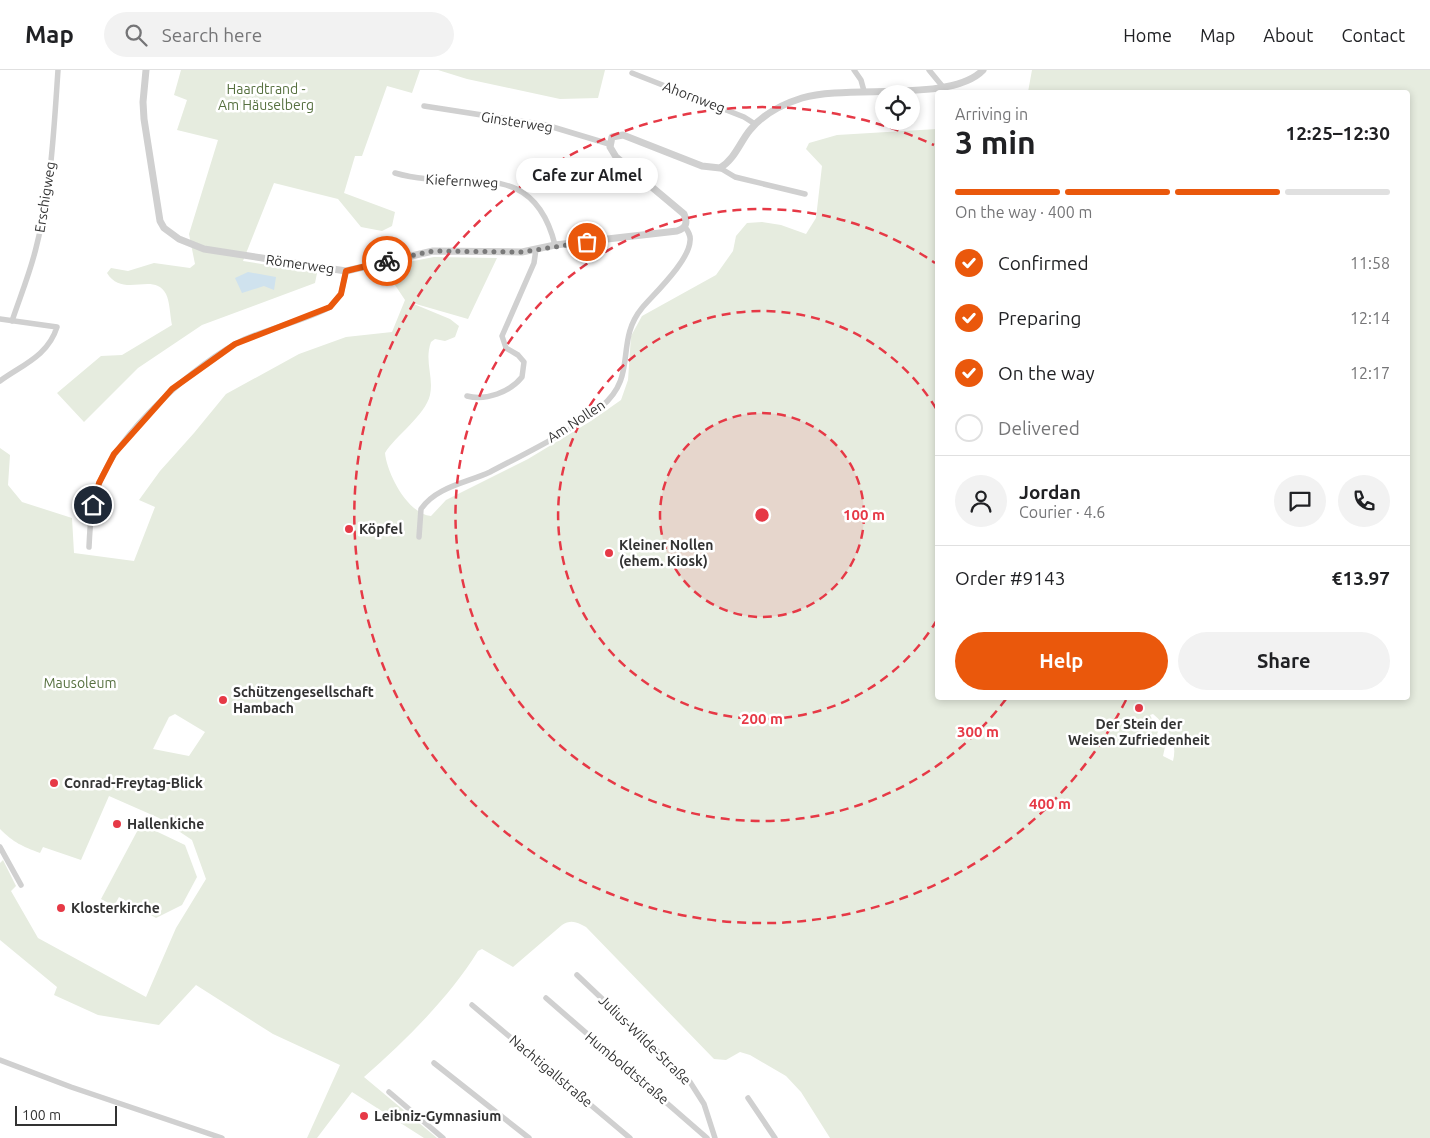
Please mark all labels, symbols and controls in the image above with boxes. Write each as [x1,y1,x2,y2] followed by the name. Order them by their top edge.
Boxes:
[104,12,454,57] search box
[25,21,74,48] text: Map
[122,21,150,49] icon: search
[162,24,262,46] text: Search here
[1123,25,1172,45] text: Home
[1200,25,1235,45] text: Map
[1263,25,1313,45] text: About
[1341,25,1405,45] text: Contact
[661,78,727,116] street label: Ahornweg
[218,81,314,113] park label: Haardtrand - Am Häuselberg
[875,85,920,130] map controls
[875,85,920,130] button: locate
[955,105,1028,123] text: Arriving in
[480,108,554,136] street label: Ginsterweg
[1285,122,1390,144] text: 12:25–12:30
[955,124,1036,160] text: 3 min
[516,157,658,192] callout: Cafe zur Almel
[31,160,59,234] street label: Erschigweg
[532,166,642,184] text: Cafe zur Almel
[425,171,499,191] street label: Kiefernweg
[955,203,1092,221] text: On the way · 400 m
[566,221,608,263] pin
[573,228,601,256] icon: bag
[362,236,412,286] courier
[373,247,401,275] icon: bike
[955,249,983,277] icon: check
[265,251,335,277] street label: Römerweg
[998,252,1089,274] text: Confirmed
[1350,254,1390,272] text: 11:58
[955,304,983,332] icon: check
[998,307,1082,329] text: Preparing
[1350,309,1390,327] text: 12:14
[955,359,983,387] icon: check
[998,362,1095,384] text: On the way
[1350,364,1390,382] text: 12:17
[544,396,608,446] street label: Am Nollen
[998,417,1080,439] text: Delivered
[955,475,1007,527] button: person
[1274,475,1326,527] button: chat
[1338,475,1390,527] button: phone
[1019,481,1081,503] text: Jordan
[72,484,114,526] pin
[79,491,107,519] icon: home
[1019,503,1105,521] text: Courier · 4.6
[753,506,771,524] centre of rings
[843,506,885,523] text: 100 m
[359,521,403,537] place label: Köpfel
[343,523,355,535] marker: Köpfel
[619,537,713,569] place label: Kleiner Nollen (ehem. Kiosk)
[603,547,615,559] marker: Kleiner Nollen (ehem. Kiosk)
[955,567,1065,589] text: Order #9143
[1332,567,1390,589] text: €13.97
[955,632,1168,690] button: Help
[1178,632,1390,690] button: Share
[43,675,117,691] park label: Mausoleum
[233,684,374,716] place label: Schützengesellschaft Hambach
[217,694,229,706] marker: Schützengesellschaft Hambach
[1133,702,1145,714] marker: Der Stein der Weisen Zufriedenheit
[741,710,783,727] text: 200 m
[1068,716,1210,748] place label: Der Stein der Weisen Zufriedenheit
[957,723,999,740] text: 300 m
[64,775,203,791] place label: Conrad-Freytag-Blick
[48,777,60,789] marker: Conrad-Freytag-Blick
[1029,795,1071,812] text: 400 m
[127,816,204,832] place label: Hallenkiche
[111,818,123,830] marker: Hallenkiche
[71,900,160,916] place label: Klosterkirche
[55,902,67,914] marker: Klosterkirche
[596,992,694,1088] street label: Julius-Wilde-Straße
[582,1029,672,1107] street label: Humboldtstraße
[506,1032,596,1110] street label: Nachtigallstraße
[15,1103,118,1126] scale bar
[22,1107,61,1123] text: 100 m
[374,1108,501,1124] place label: Leibniz-Gymnasium
[358,1110,370,1122] marker: Leibniz-Gymnasium

